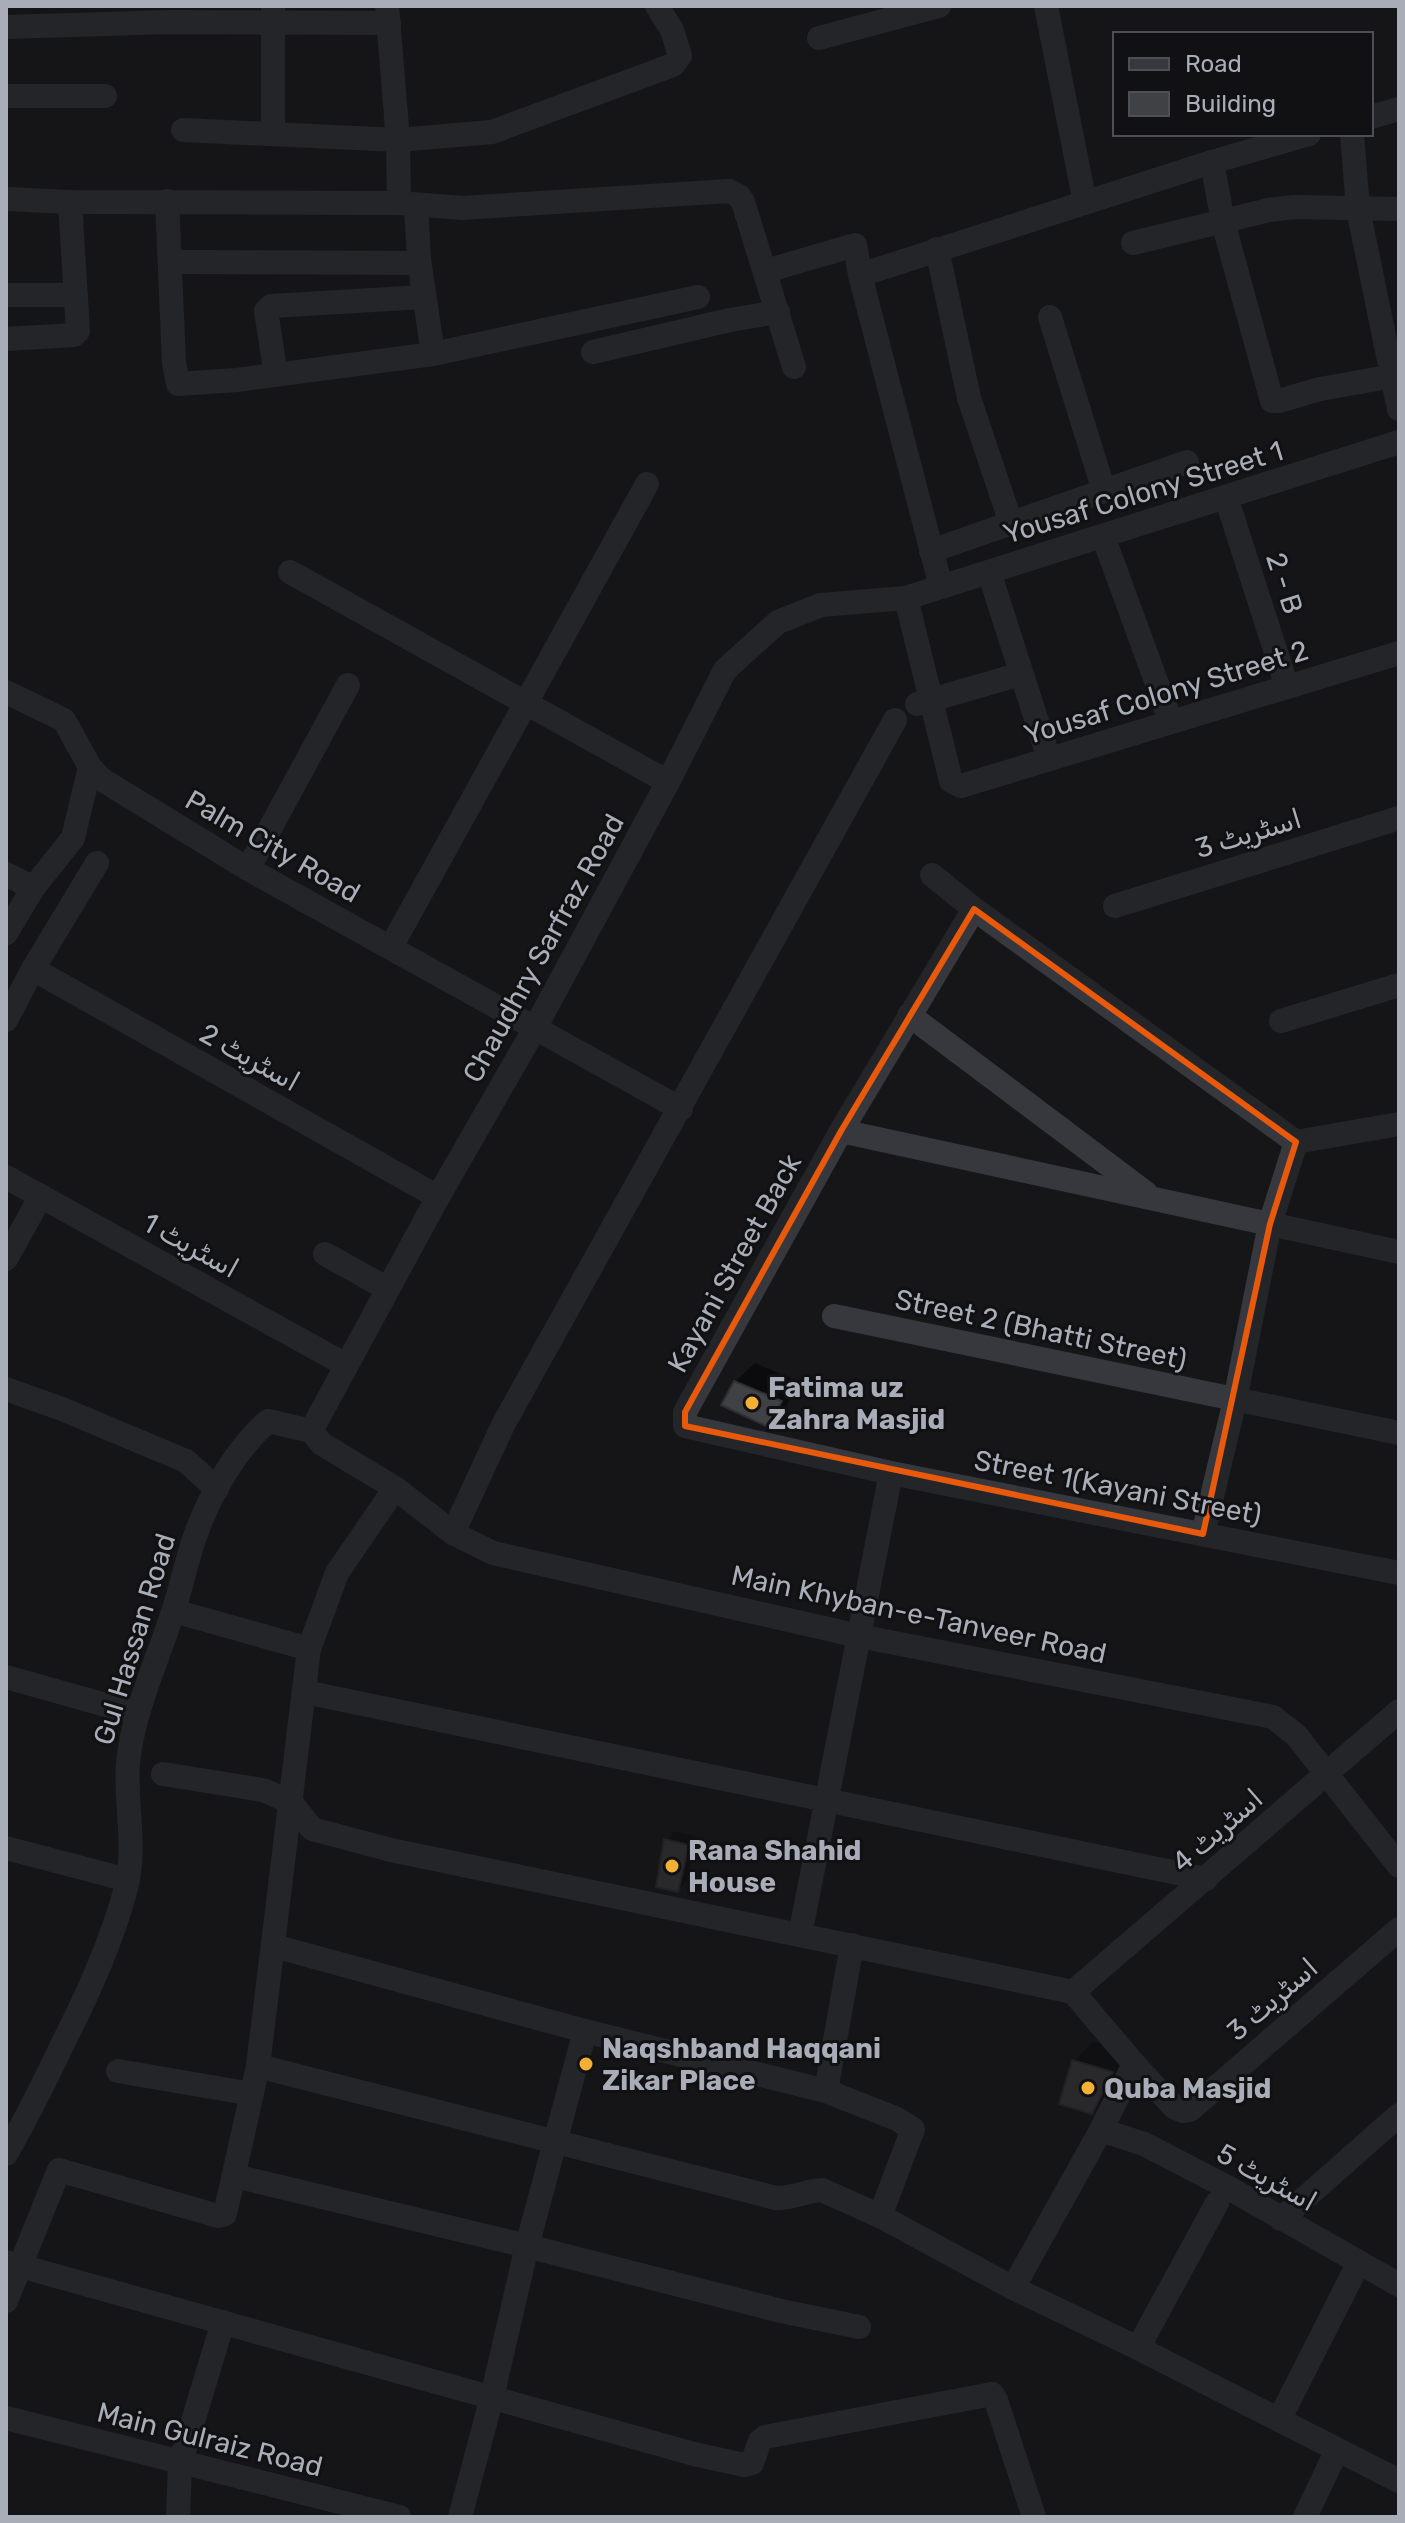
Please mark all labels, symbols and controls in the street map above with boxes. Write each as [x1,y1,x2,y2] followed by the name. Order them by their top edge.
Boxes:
[1113,32,1373,136] legend
[1185,50,1242,78] text: Road
[1185,90,1276,118] text: Building
[999,434,1287,551] street label: Yousaf Colony Street 1
[1259,548,1310,618] street label: 2 - B
[1020,634,1312,751] street label: Yousaf Colony Street 2
[180,783,366,910] street label: Palm City Road
[1191,802,1305,865] street label: اسٹریٹ 3
[456,808,631,1088] street label: Chaudhry Sarfraz Road
[194,1017,305,1098] street label: اسٹریٹ 2
[661,1148,808,1378] street label: Kayani Street Back
[137,1206,244,1285] street label: اسٹریٹ 1
[892,1282,1190,1377] street label: Street 2 (Bhatti Street)
[768,1371,945,1436] place label: Fatima uz Zahra Masjid
[743,1394,761,1412] marker: Fatima uz Zahra Masjid
[971,1443,1264,1532] street label: Street 1(Kayani Street)
[87,1529,182,1749] street label: Gul Hassan Road
[728,1559,1109,1670] street label: Main Khyban-e-Tanveer Road
[1165,1782,1270,1879] street label: اسٹریٹ 4
[688,1834,862,1899] place label: Rana Shahid House
[663,1857,681,1875] marker: Rana Shahid House
[1220,1951,1324,2048] street label: اسٹریٹ 3
[602,2032,881,2097] place label: Naqshband Haqqani Zikar Place
[577,2055,595,2073] marker: Naqshband Haqqani Zikar Place
[1104,2072,1271,2105] place label: Quba Masjid
[1079,2079,1097,2097] marker: Quba Masjid
[1211,2137,1322,2218] street label: اسٹریٹ 5
[94,2396,326,2483] street label: Main Gulraiz Road

